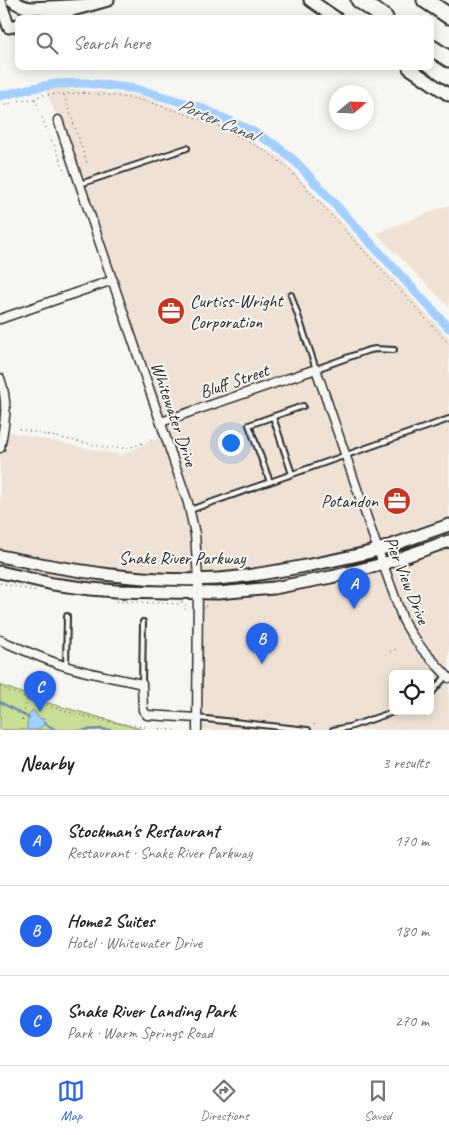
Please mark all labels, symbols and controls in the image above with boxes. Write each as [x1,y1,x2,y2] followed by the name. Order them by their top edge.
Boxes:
[15,15,434,70] search box
[33,29,61,57] icon: search
[73,31,150,55] text: Search here
[329,85,374,130] north arrow
[175,93,267,150] water label: Porter Canal
[190,290,284,333] place label: Curtiss-Wright Corporation
[156,296,186,326] office icon: Curtiss-Wright Corporation
[197,358,273,403] street label: Bluff Street
[146,359,202,470] street label: Whitewater Drive
[218,430,244,456] your location
[382,486,412,516] office icon: Potandon
[321,490,379,512] place label: Potandon
[380,533,435,628] street label: Pier View Drive
[119,547,247,569] street label: Snake River Parkway
[338,568,370,609] pin: A
[246,623,278,664] pin: B
[389,670,434,715] map controls
[389,670,434,715] button: locate
[24,671,56,712] pin: C
[20,750,73,776] text: Nearby
[382,753,429,773] text: 3 results
[67,819,219,843] text: Stockman's Restaurant
[32,831,40,851] text: A
[395,831,429,851] text: 170 m
[67,843,253,863] text: Restaurant · Snake River Parkway
[67,909,154,933] text: Home2 Suites
[32,921,40,941] text: B
[395,921,429,941] text: 180 m
[67,933,202,953] text: Hotel · Whitewater Drive
[67,999,235,1023] text: Snake River Landing Park
[32,1011,40,1031] text: C
[395,1011,429,1031] text: 270 m
[67,1023,213,1043] text: Park · Warm Springs Road
[57,1077,85,1124] tab: Map
[200,1077,249,1124] tab: Directions
[364,1077,392,1124] tab: Saved

